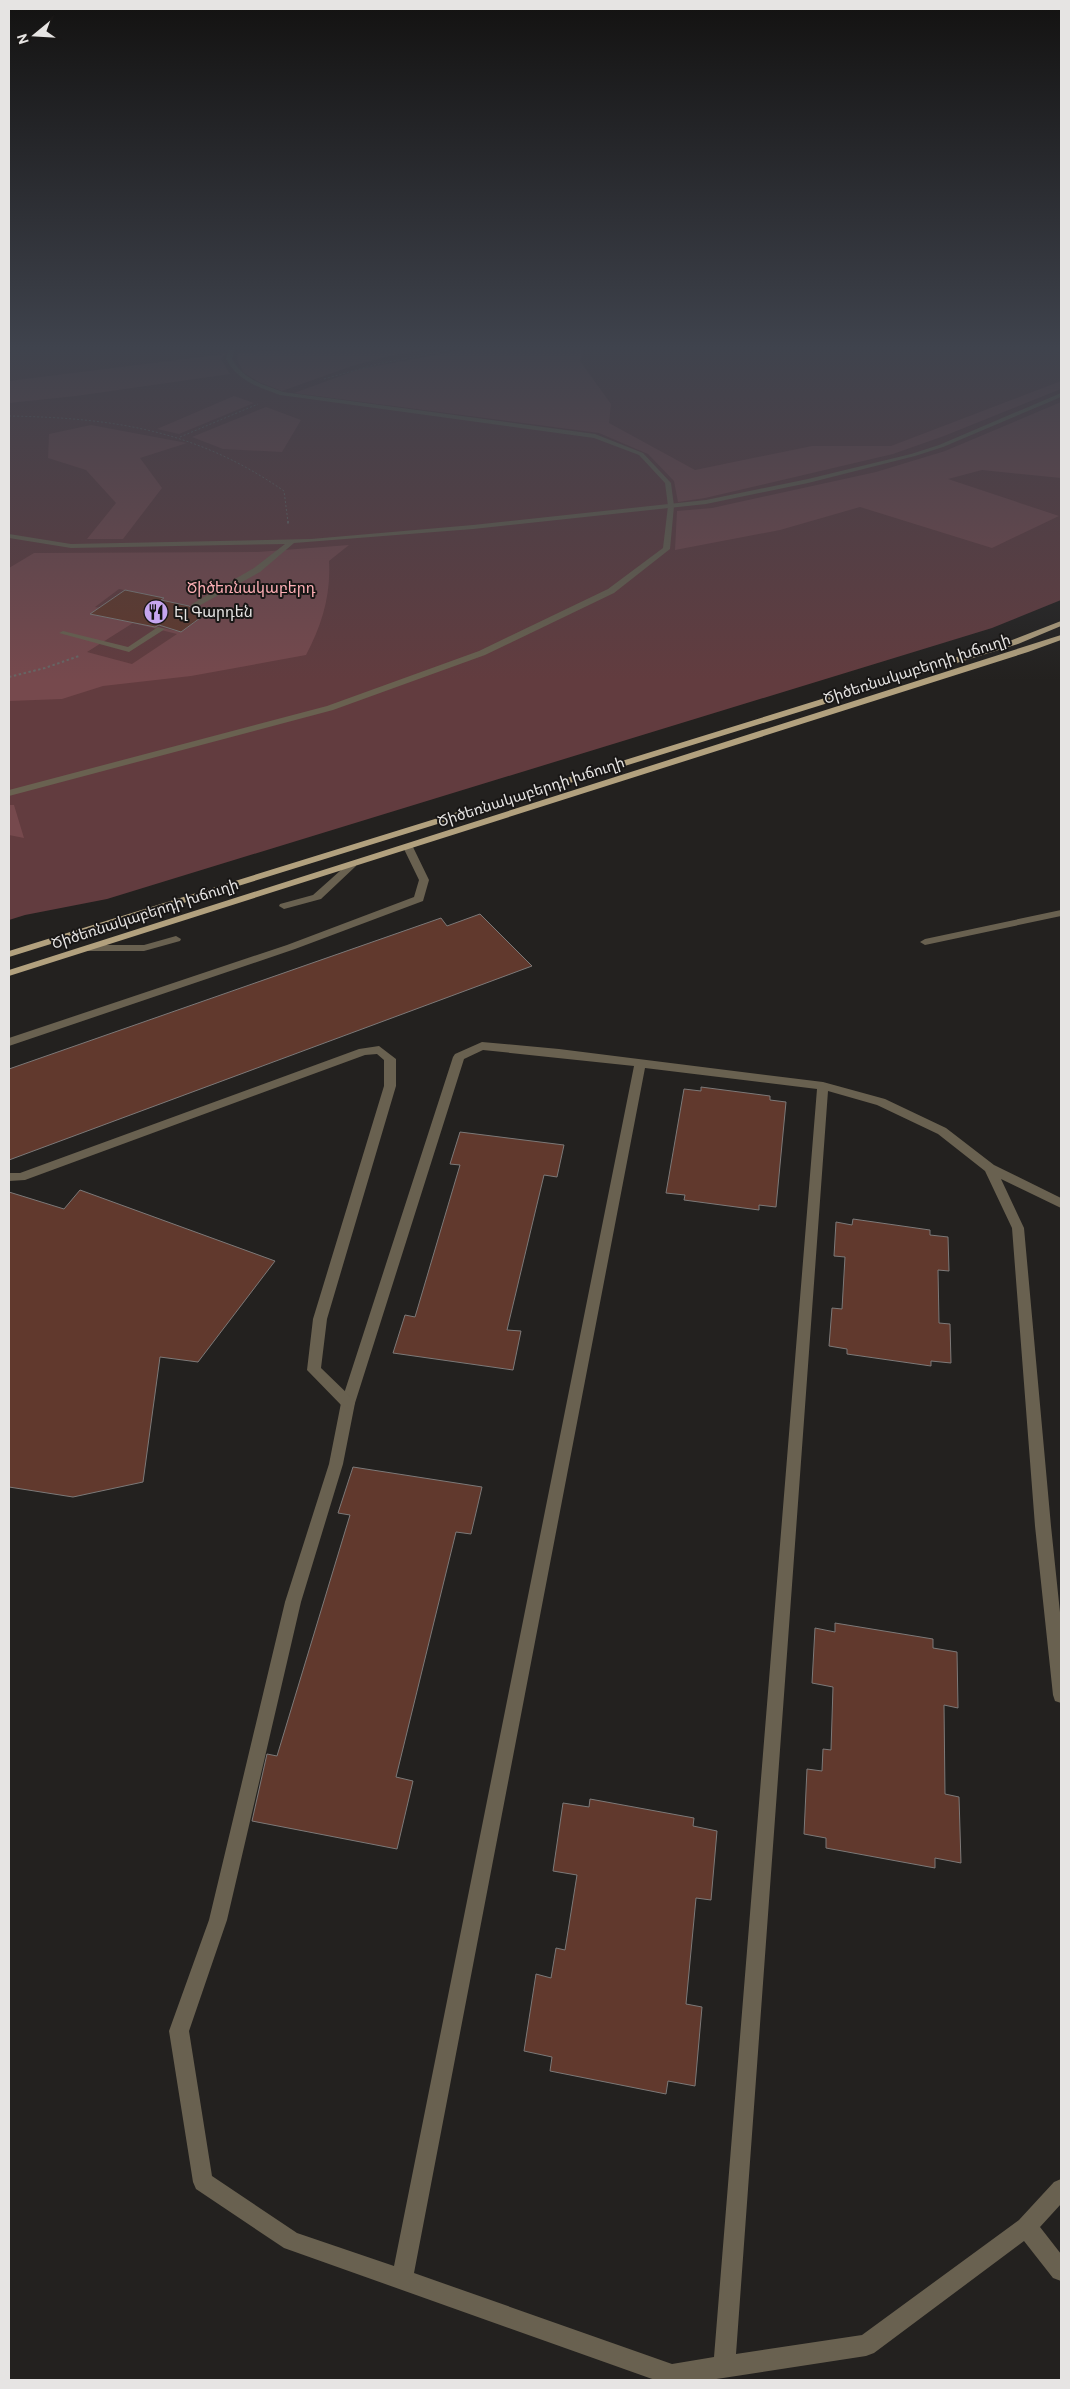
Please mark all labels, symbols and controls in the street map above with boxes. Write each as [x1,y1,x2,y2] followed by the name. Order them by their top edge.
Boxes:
[10,10,60,60] north arrow
[14,31,34,46] text: N
[187,580,316,599] park label: Ծիծեռնակաբերդ
[143,599,169,625] restaurant icon: Էլ Գարդեն
[174,604,253,623] place label: Էլ Գարդեն
[822,631,1013,710] street label: Ծիծեռնակաբերդի խճուղի
[436,754,627,833] street label: Ծիծեռնակաբերդի խճուղի
[50,876,241,955] street label: Ծիծեռնակաբերդի խճուղի

